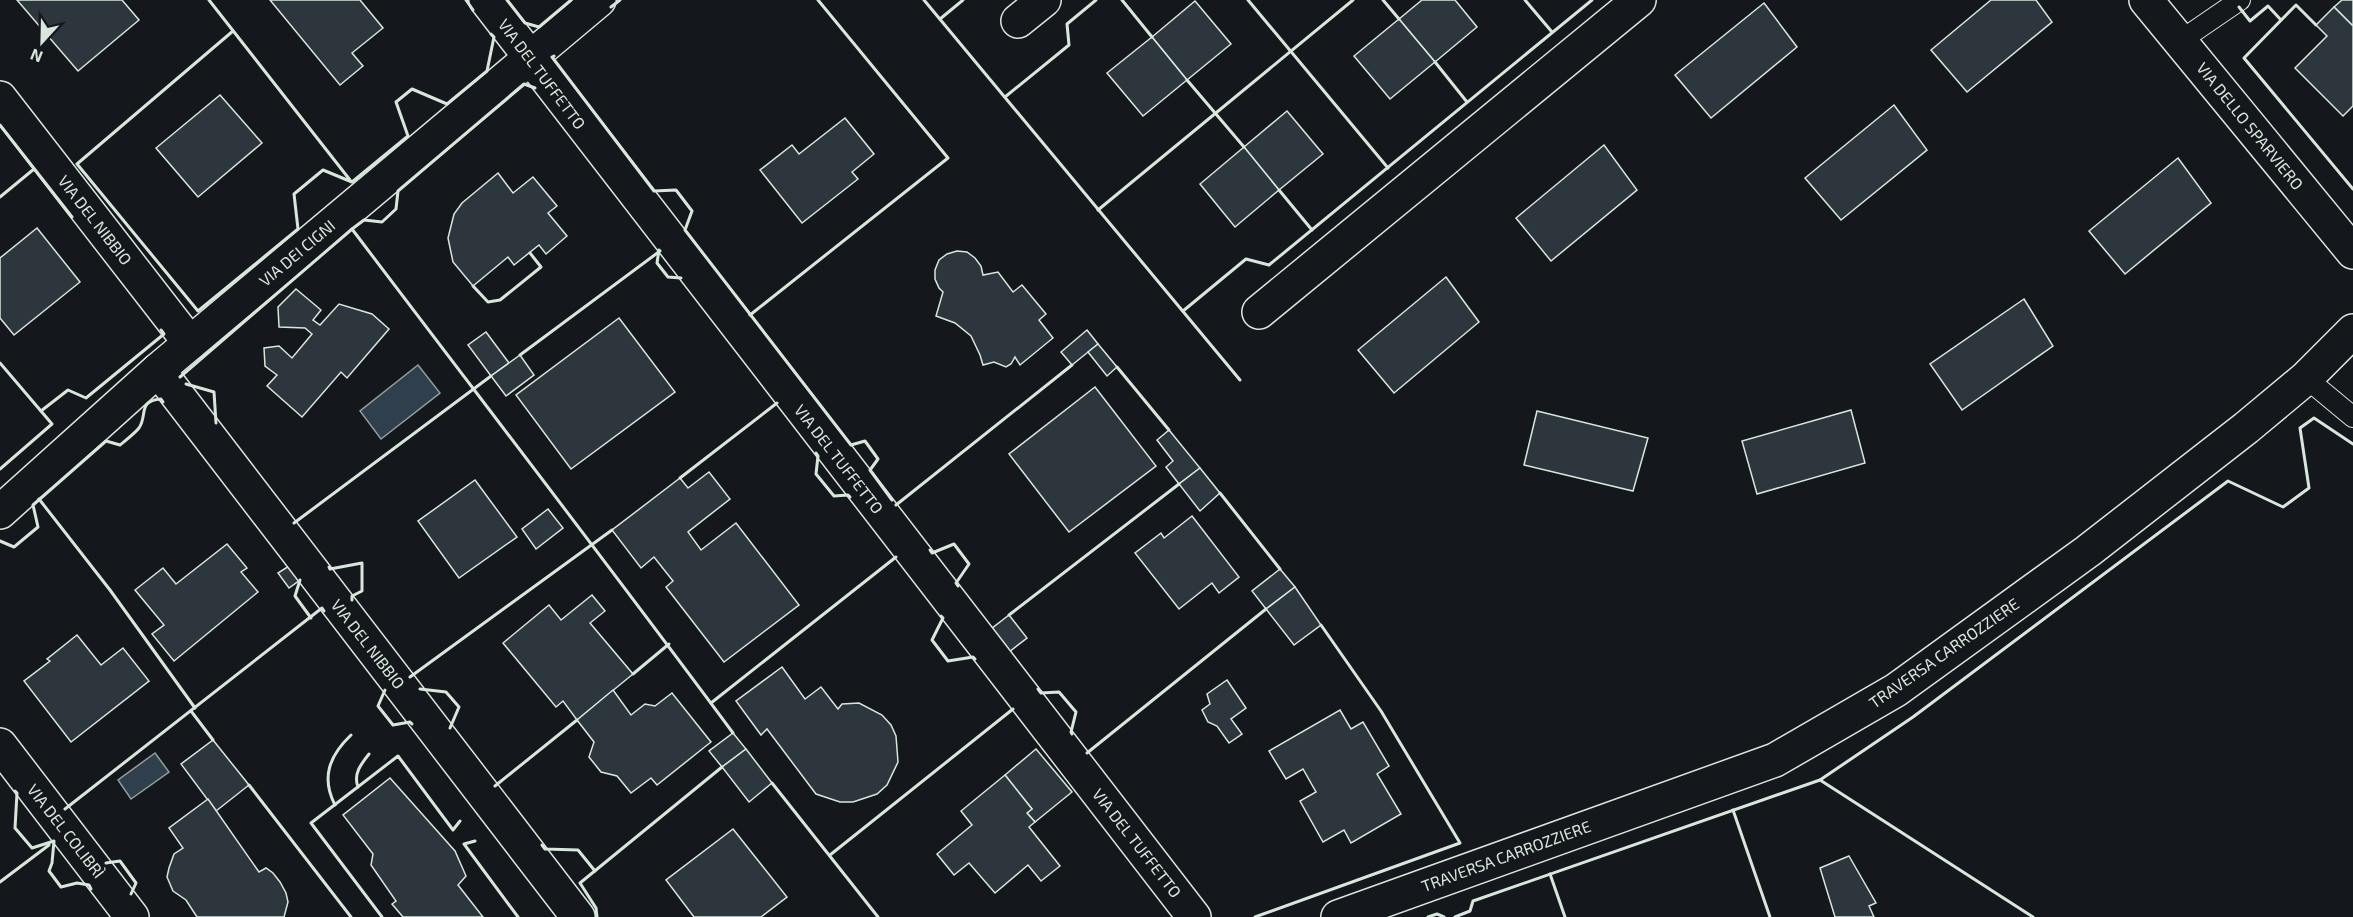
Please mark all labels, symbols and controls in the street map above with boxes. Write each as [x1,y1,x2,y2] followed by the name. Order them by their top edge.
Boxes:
[12,12,72,72] north arrow
[495,15,590,133] street label: VIA DEL TUFFETTO
[27,45,45,67] text: N
[2193,58,2308,193] street label: VIA DELLO SPARVIERO
[55,171,136,268] street label: VIA DEL NIBBIO
[255,215,339,290] street label: VIA DEI CIGNI
[791,400,888,517] street label: VIA DEL TUFFETTO
[1865,593,2022,712] street label: TRAVERSA CARROZZIERE
[328,595,409,692] street label: VIA DEL NIBBIO
[24,780,109,882] street label: VIA DEL COLIBRÌ
[1089,784,1186,901] street label: VIA DEL TUFFETTO
[1419,816,1593,895] street label: TRAVERSA CARROZZIERE

